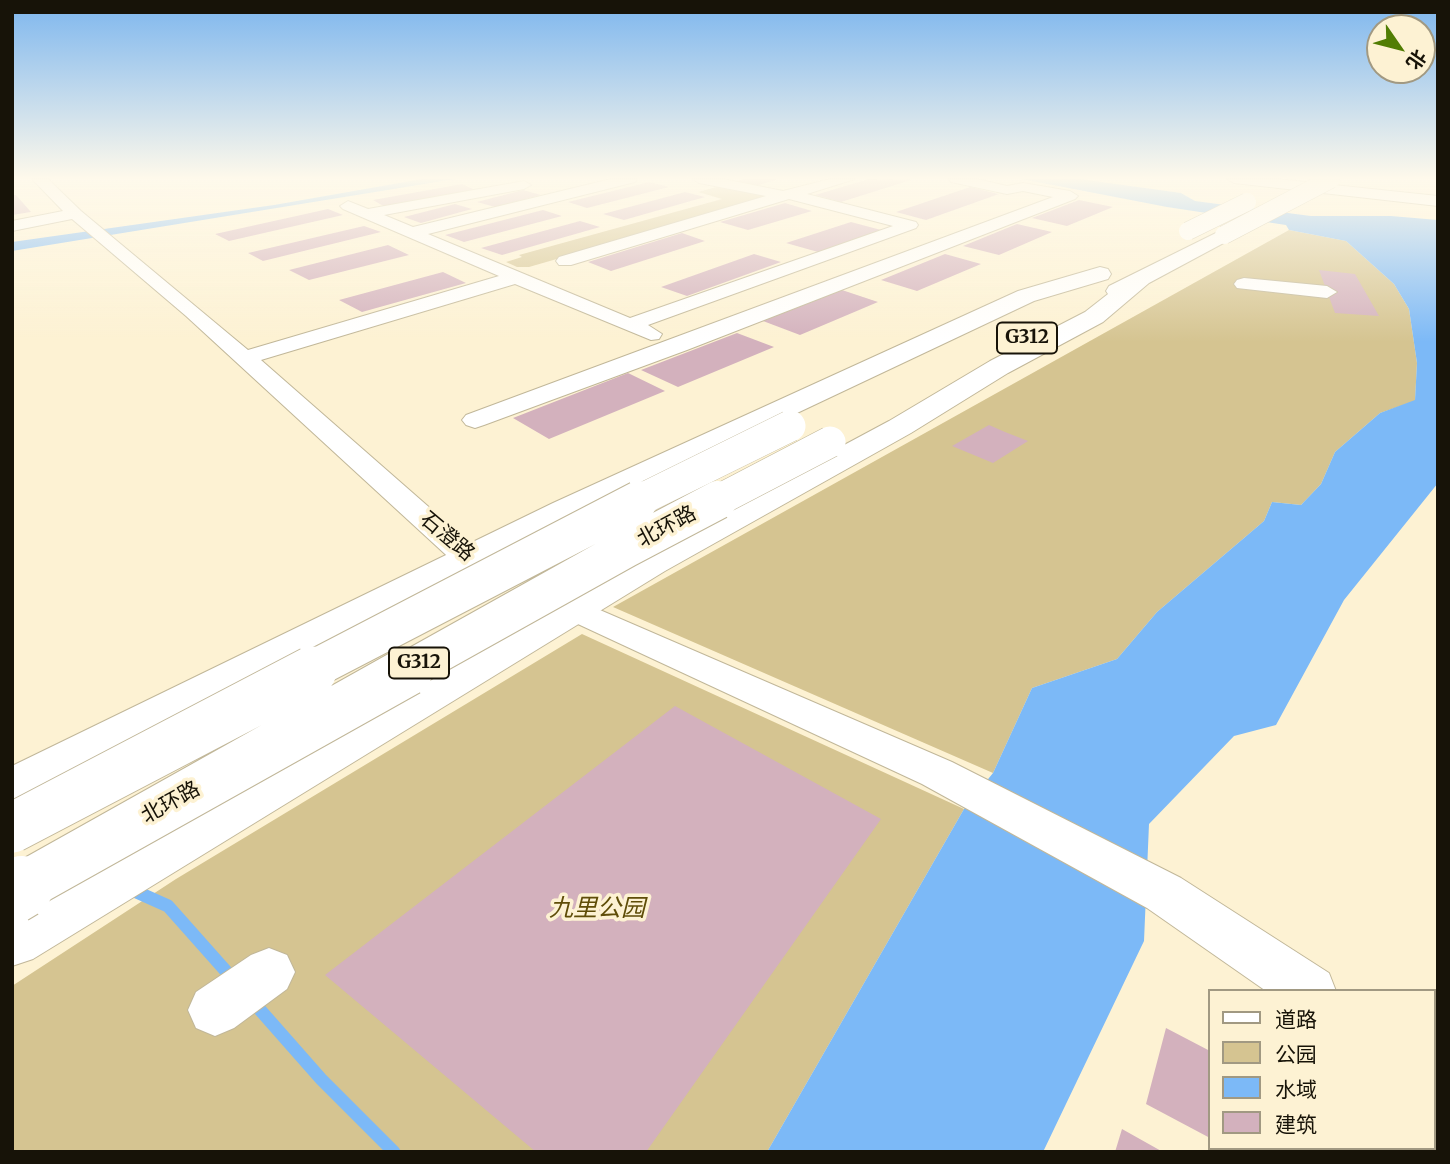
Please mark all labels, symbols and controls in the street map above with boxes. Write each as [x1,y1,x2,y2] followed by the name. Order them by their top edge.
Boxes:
[1366,14,1436,84] north arrow
[1401,45,1432,75] text: 北
[997,322,1057,354] road number: G312
[633,501,701,553] street label: 北环路
[415,507,479,567] street label: 石澄路
[389,648,449,678] road number: G312
[137,777,205,829] street label: 北环路
[549,895,645,923] park label: 九里公园
[1208,989,1436,1150] legend
[1275,1006,1317,1033] text: 道路
[1275,1041,1317,1068] text: 公园
[1275,1076,1317,1103] text: 水域
[1275,1111,1317,1138] text: 建筑

